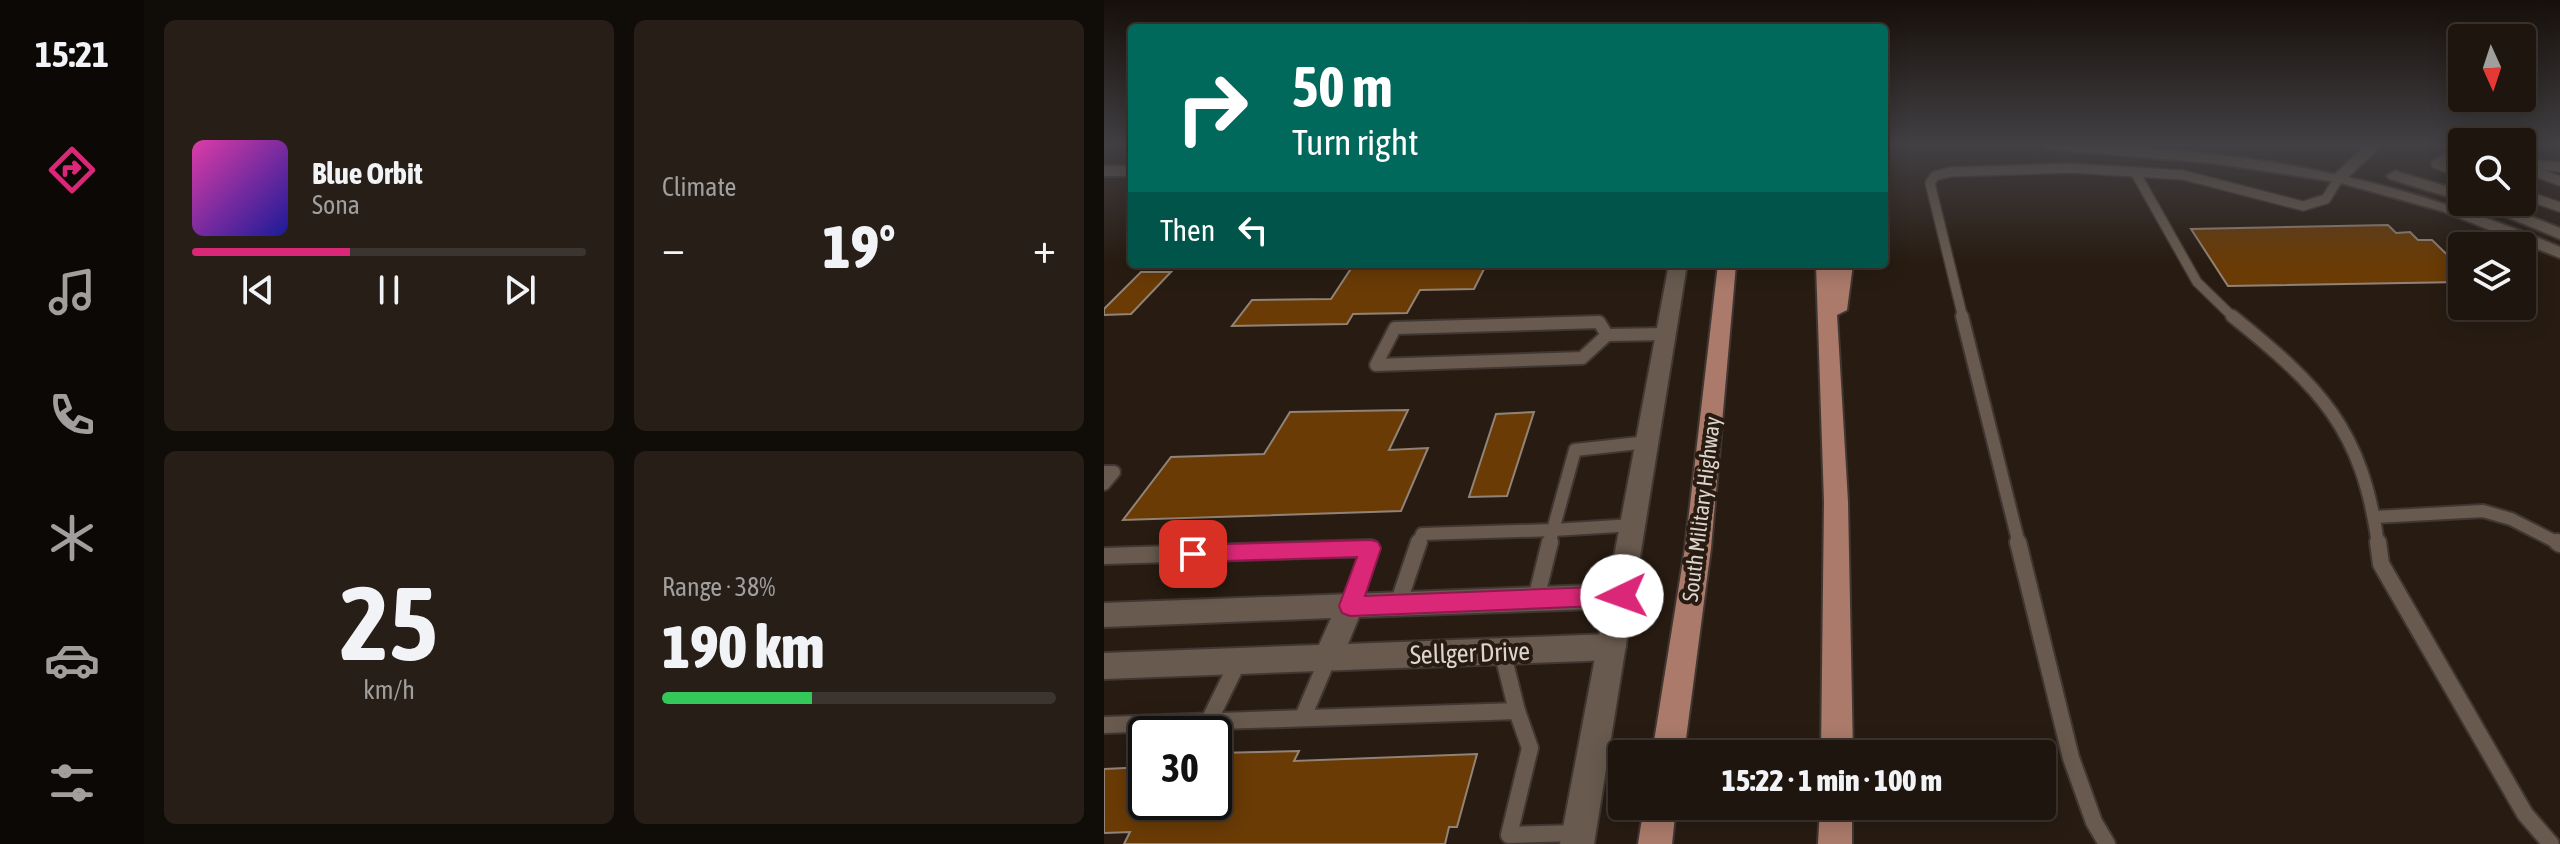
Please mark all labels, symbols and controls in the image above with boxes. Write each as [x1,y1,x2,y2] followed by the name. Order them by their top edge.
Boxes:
[2448,24,2536,112] north arrow
[2448,24,2536,320] map controls
[35,33,109,75] text: 15:21
[1292,55,1393,119] text: 50 m
[1160,56,1264,160] icon: right
[1292,121,1419,163] text: Turn right
[2448,128,2536,216] button: search
[44,142,100,198] icon: directions
[312,156,423,190] text: Blue Orbit
[662,172,736,202] text: Climate
[312,190,360,220] text: Sona
[1231,208,1275,252] icon: left
[823,212,895,281] text: 19°
[1160,213,1215,247] text: Then
[662,222,685,272] text: −
[1033,222,1056,272] text: +
[2448,232,2536,320] button: layers
[44,264,100,320] icon: music
[236,268,280,312] icon: previous
[367,268,411,312] icon: pause
[498,268,542,312] icon: next
[44,387,100,443] icon: phone
[1677,415,1725,603] street label: South Military Highway
[44,510,100,566] icon: climate
[1159,520,1227,588] pin
[1171,532,1215,576] icon: arrive
[1580,554,1664,638] position arrow
[340,563,438,682] text: 25
[662,572,775,602] text: Range · 38%
[662,612,824,681] text: 190 km
[44,632,100,688] icon: car
[1409,636,1531,670] street label: Sellger Drive
[363,675,415,705] text: km/h
[1128,716,1232,820] speed limit sign: 30
[44,755,100,811] icon: filters
[1722,763,1942,797] text: 15:22 · 1 min · 100 m

